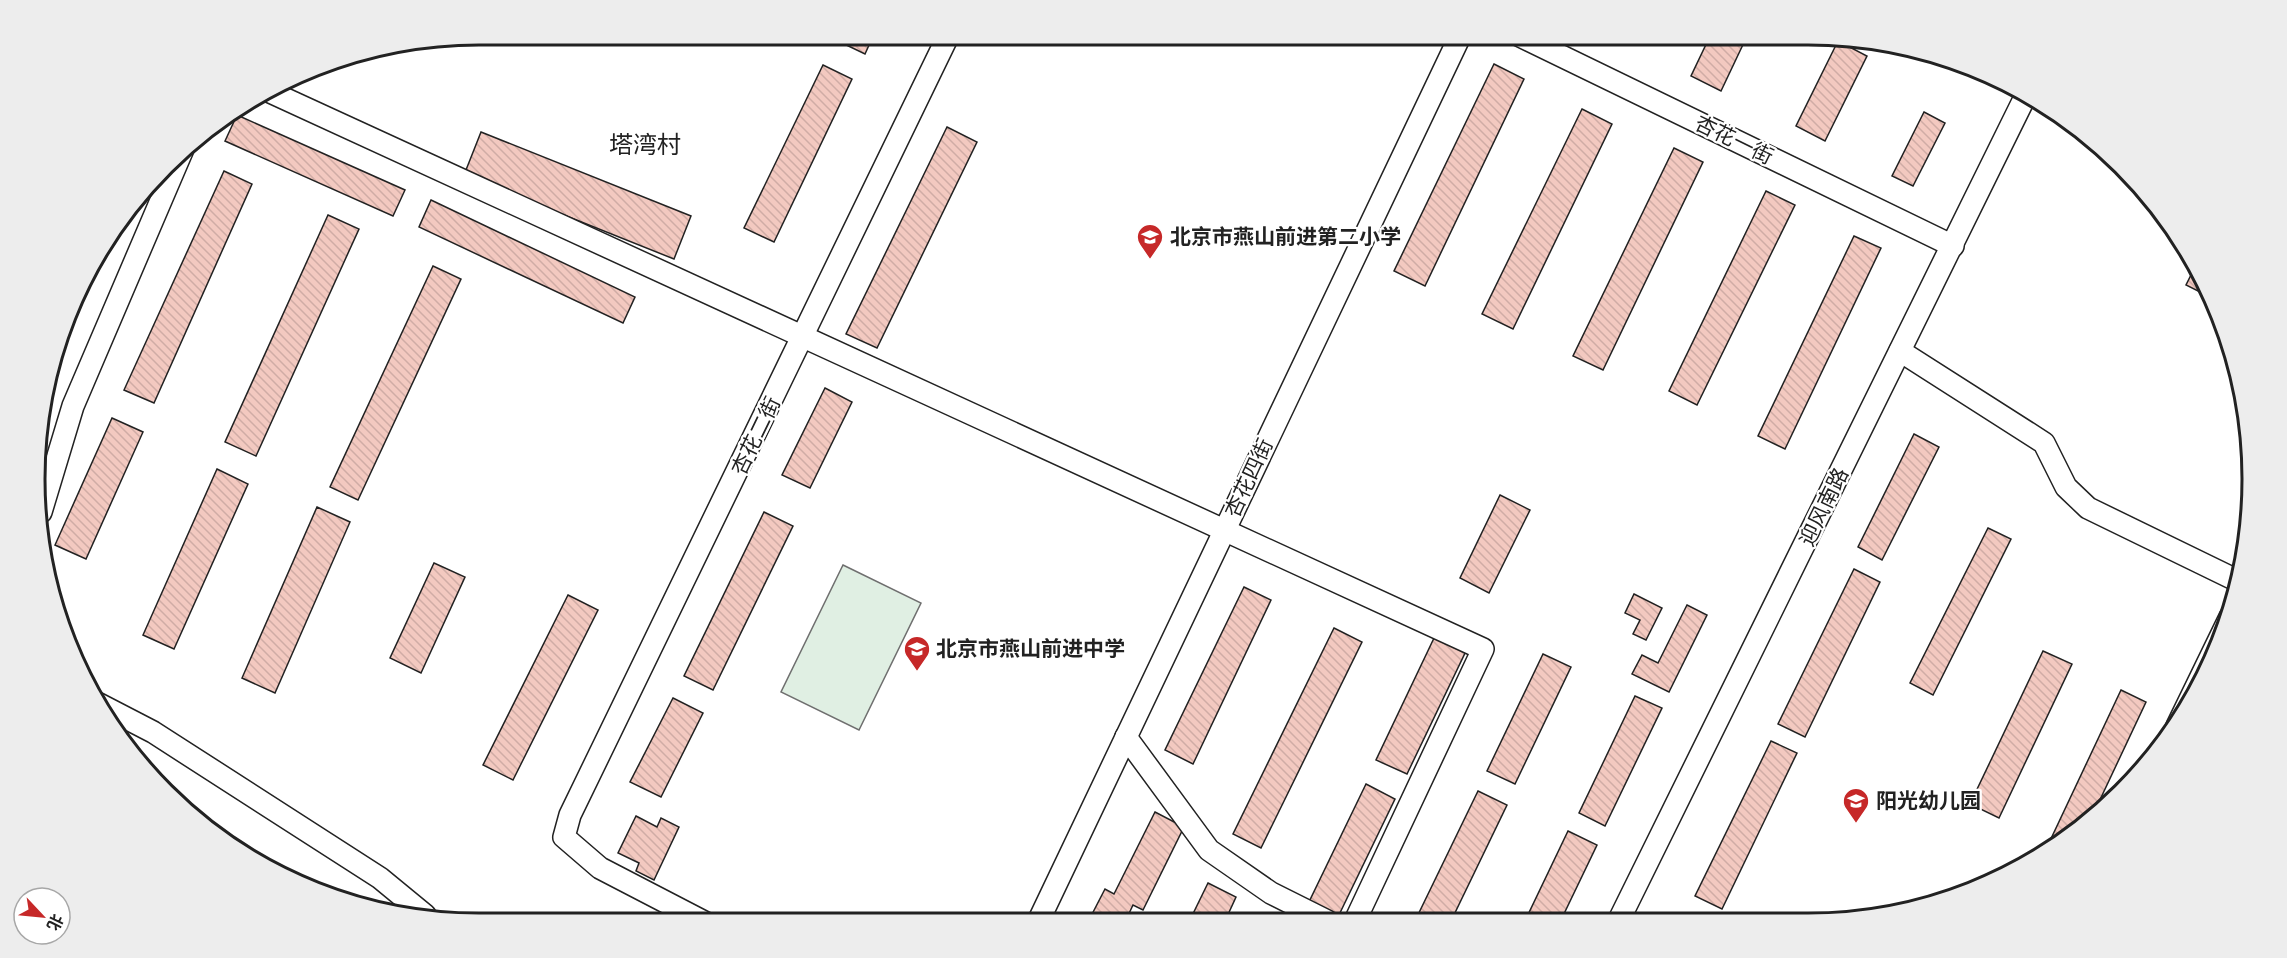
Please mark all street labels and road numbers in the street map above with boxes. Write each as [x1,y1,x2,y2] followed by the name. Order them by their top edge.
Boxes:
[1691,111,1777,169] street label: 杏花一街
[727,393,785,479] street label: 杏花二街
[1220,435,1278,521] street label: 杏花四街
[1795,464,1853,550] street label: 迎风南路

